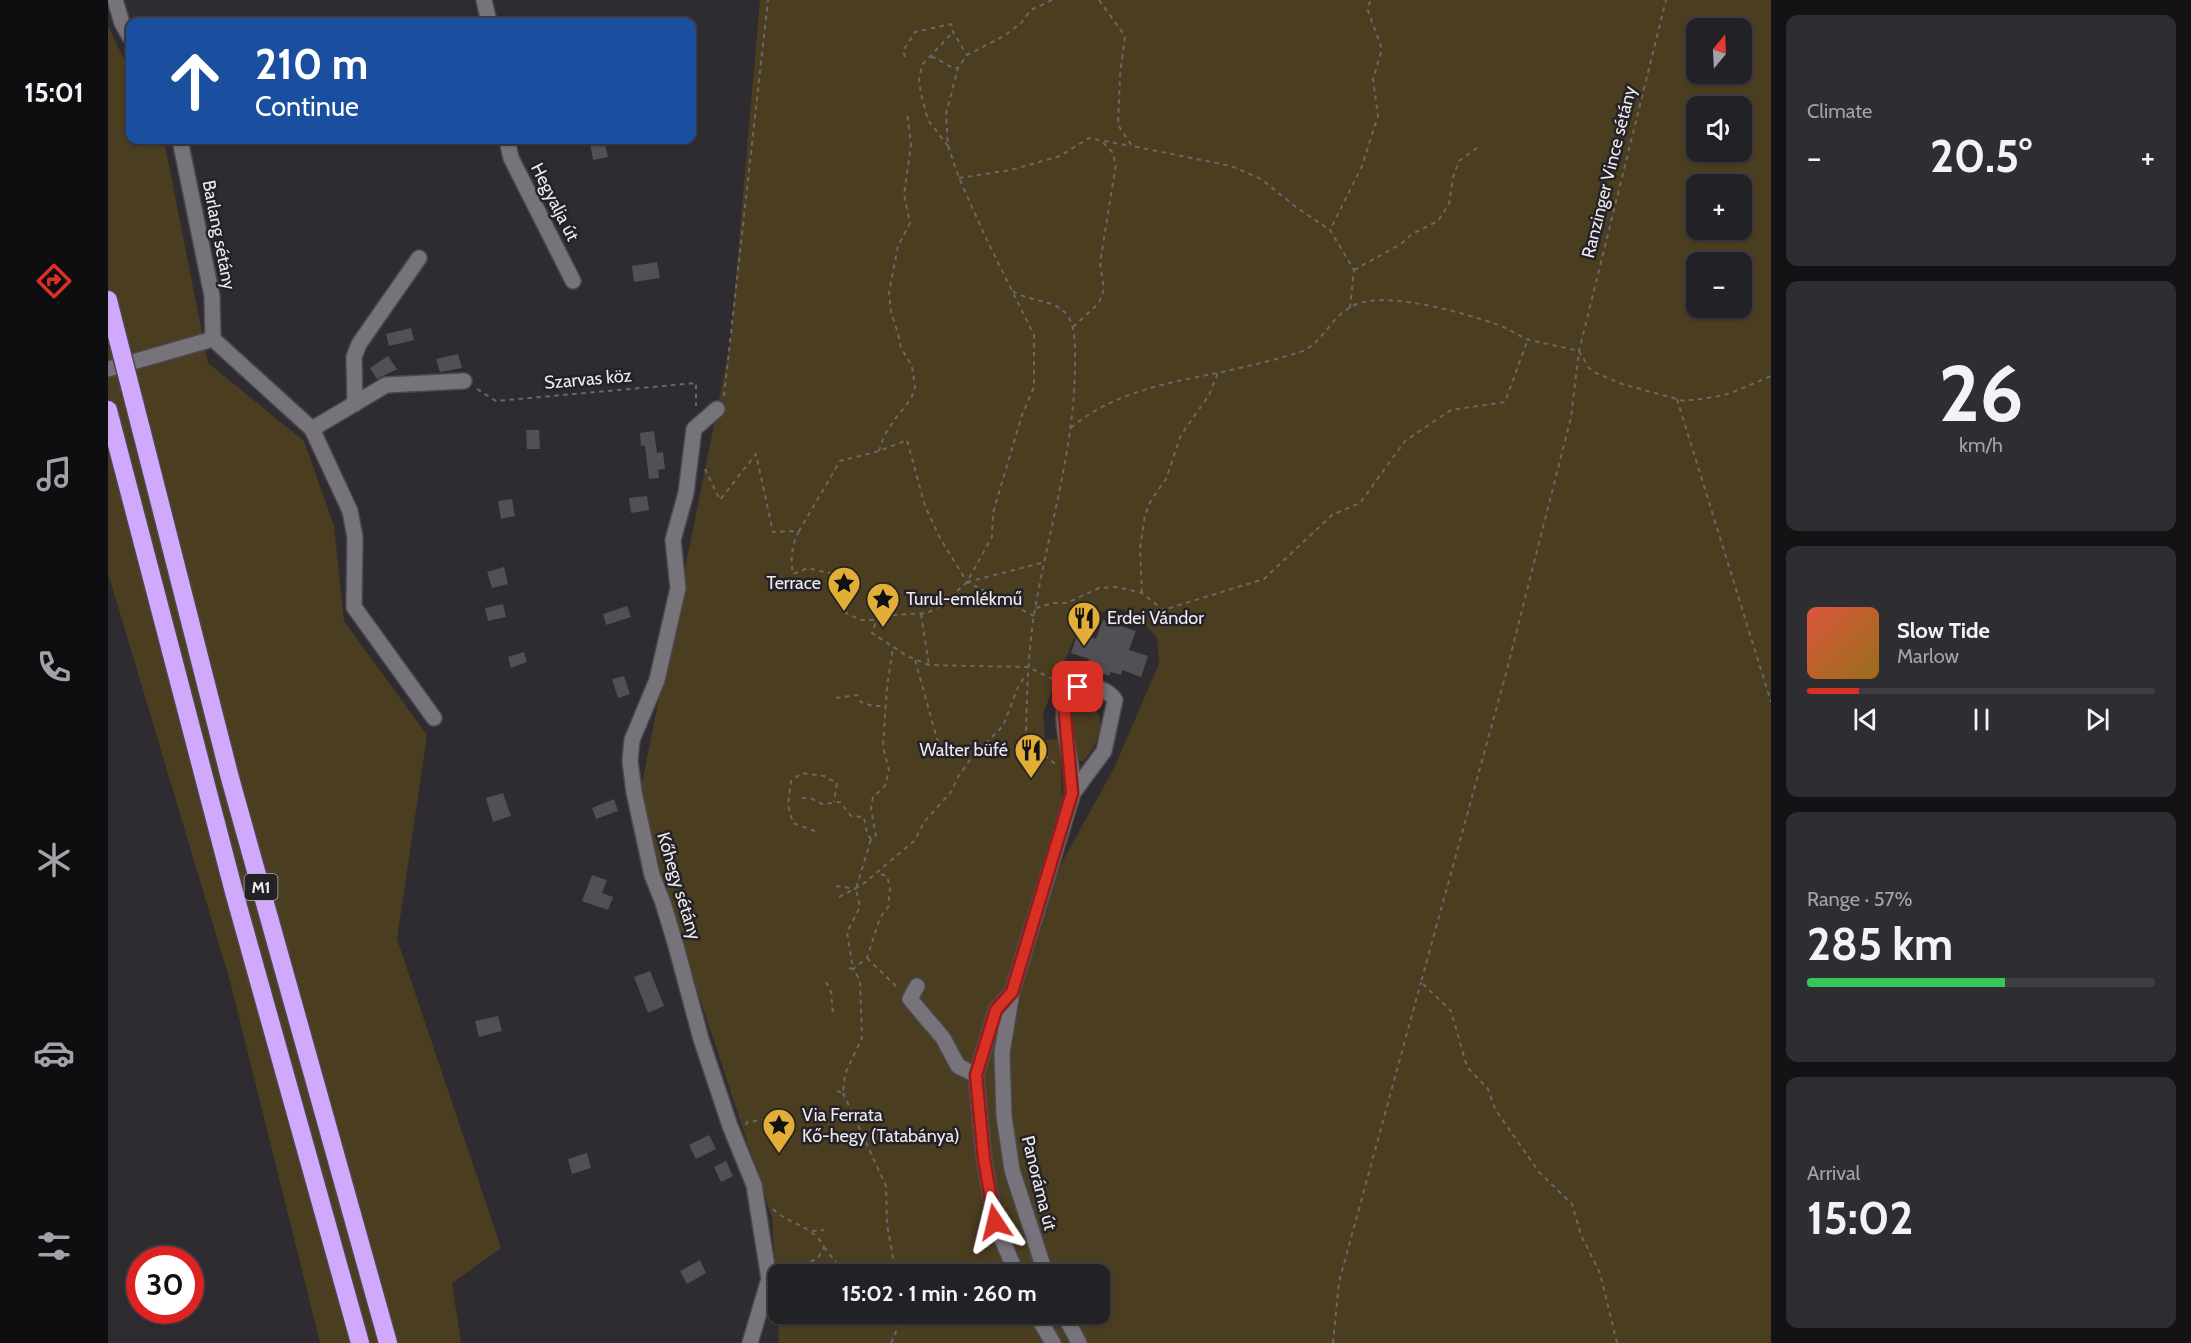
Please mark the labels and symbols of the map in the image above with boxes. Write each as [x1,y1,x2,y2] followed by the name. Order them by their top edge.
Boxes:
[1686,18,1752,84] north arrow
[1577,83,1641,261] street label: Ranzinger Vince sétány
[526,159,584,245] street label: Hegyalja út
[198,178,240,292] street label: Barlang sétány
[543,364,633,394] street label: Szarvas köz
[826,565,862,612] place icon: Terrace
[766,572,821,594] place label: Terrace
[865,581,901,628] place icon: Turul-emlékmű
[906,588,1022,610] place label: Turul-emlékmű
[1066,600,1102,647] restaurant icon: Erdei Vándor
[1107,607,1204,629] place label: Erdei Vándor
[1052,661,1103,712] pin
[1013,732,1049,779] restaurant icon: Walter büfé
[920,739,1008,761] place label: Walter büfé
[652,829,706,943] street label: Kőhegy sétány
[244,874,278,900] road number: M1
[802,1104,960,1147] place label: Via Ferrata Kő-hegy (Tatabánya)
[761,1107,797,1154] place icon: Via Ferrata Kő-hegy (Tatabánya)
[1017,1133,1061,1233] street label: Panoráma út
[963,1190,1027,1254] position arrow
[126,1246,204,1324] speed limit sign: 30

